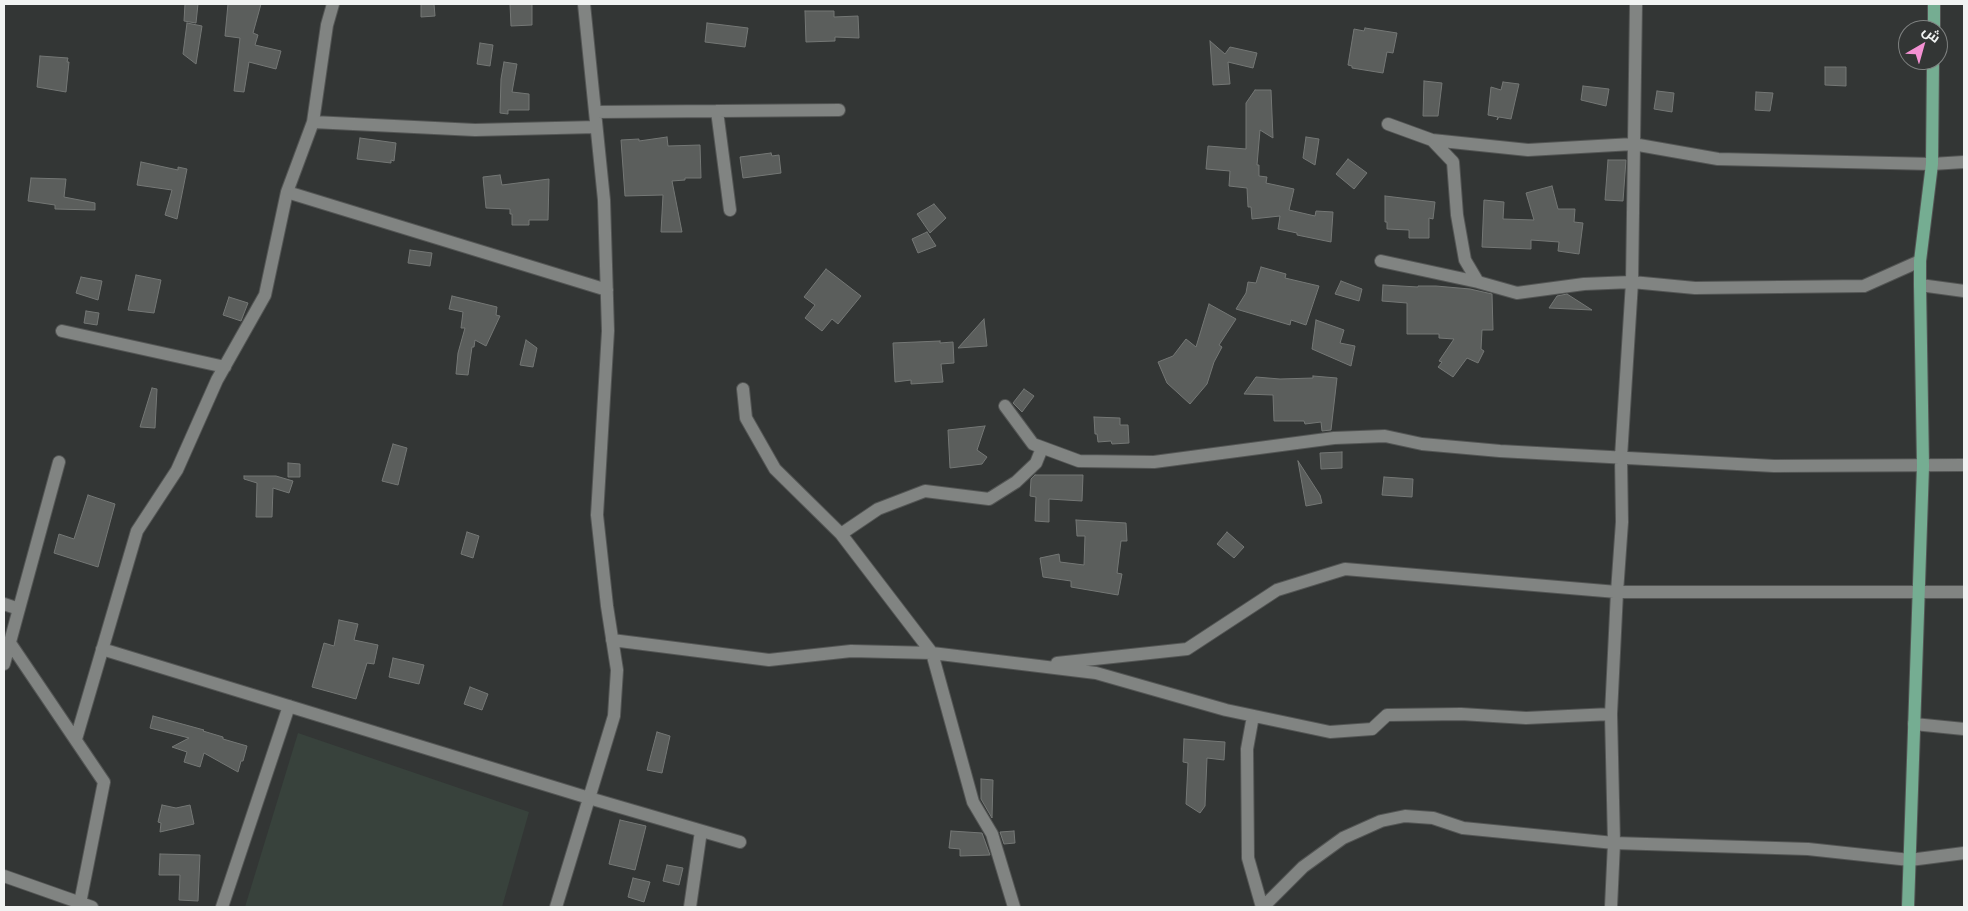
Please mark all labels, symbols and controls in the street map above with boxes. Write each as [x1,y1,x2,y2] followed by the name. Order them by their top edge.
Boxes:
[1898,20,1948,70] north arrow
[1920,21,1944,46] text: ش

